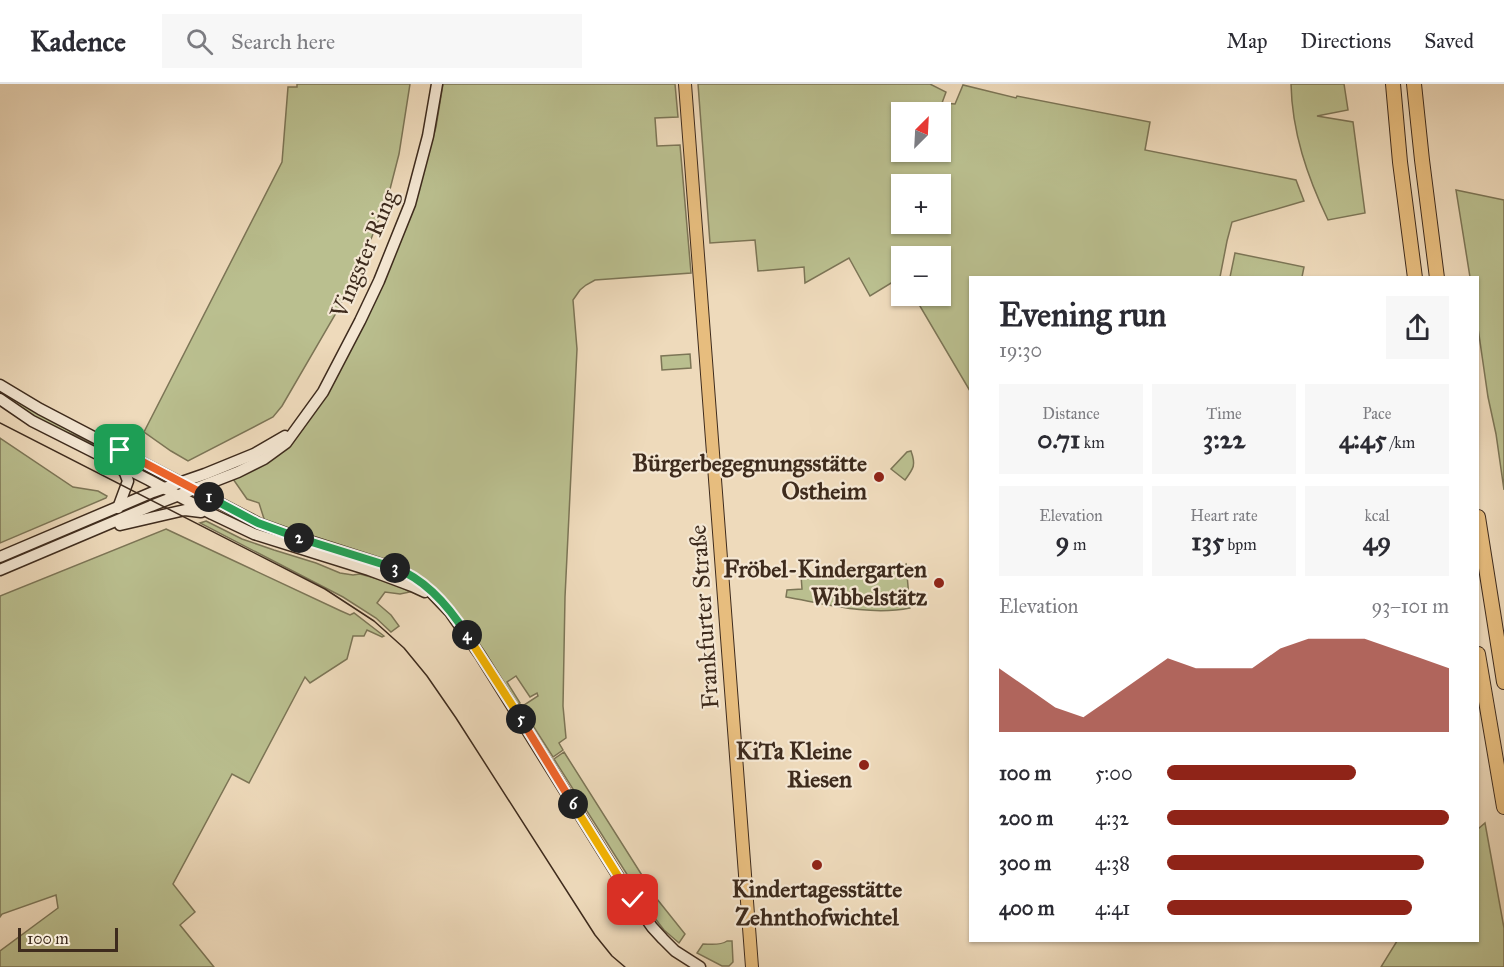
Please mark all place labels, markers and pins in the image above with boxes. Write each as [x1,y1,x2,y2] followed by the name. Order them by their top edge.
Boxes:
[94,424,145,475] pin
[632,448,868,506] place label: Bürgerbegegnungsstätte Ostheim
[872,470,886,484] marker: Bürgerbegegnungsstätte Ostheim
[194,482,224,512] pin: 1
[284,523,314,553] pin: 2
[380,553,410,583] pin: 3
[723,554,928,612] place label: Fröbel-Kindergarten Wibbelstätz
[932,576,946,590] marker: Fröbel-Kindergarten Wibbelstätz
[452,620,482,650] pin: 4
[506,704,536,734] pin: 5
[736,736,852,794] place label: KiTa Kleine Riesen
[857,758,871,772] marker: KiTa Kleine Riesen
[558,789,588,819] pin: 6
[810,858,824,872] marker: Kindertagesstätte Zehnthofwichtel
[607,874,658,925] pin
[732,874,902,932] place label: Kindertagesstätte Zehnthofwichtel

